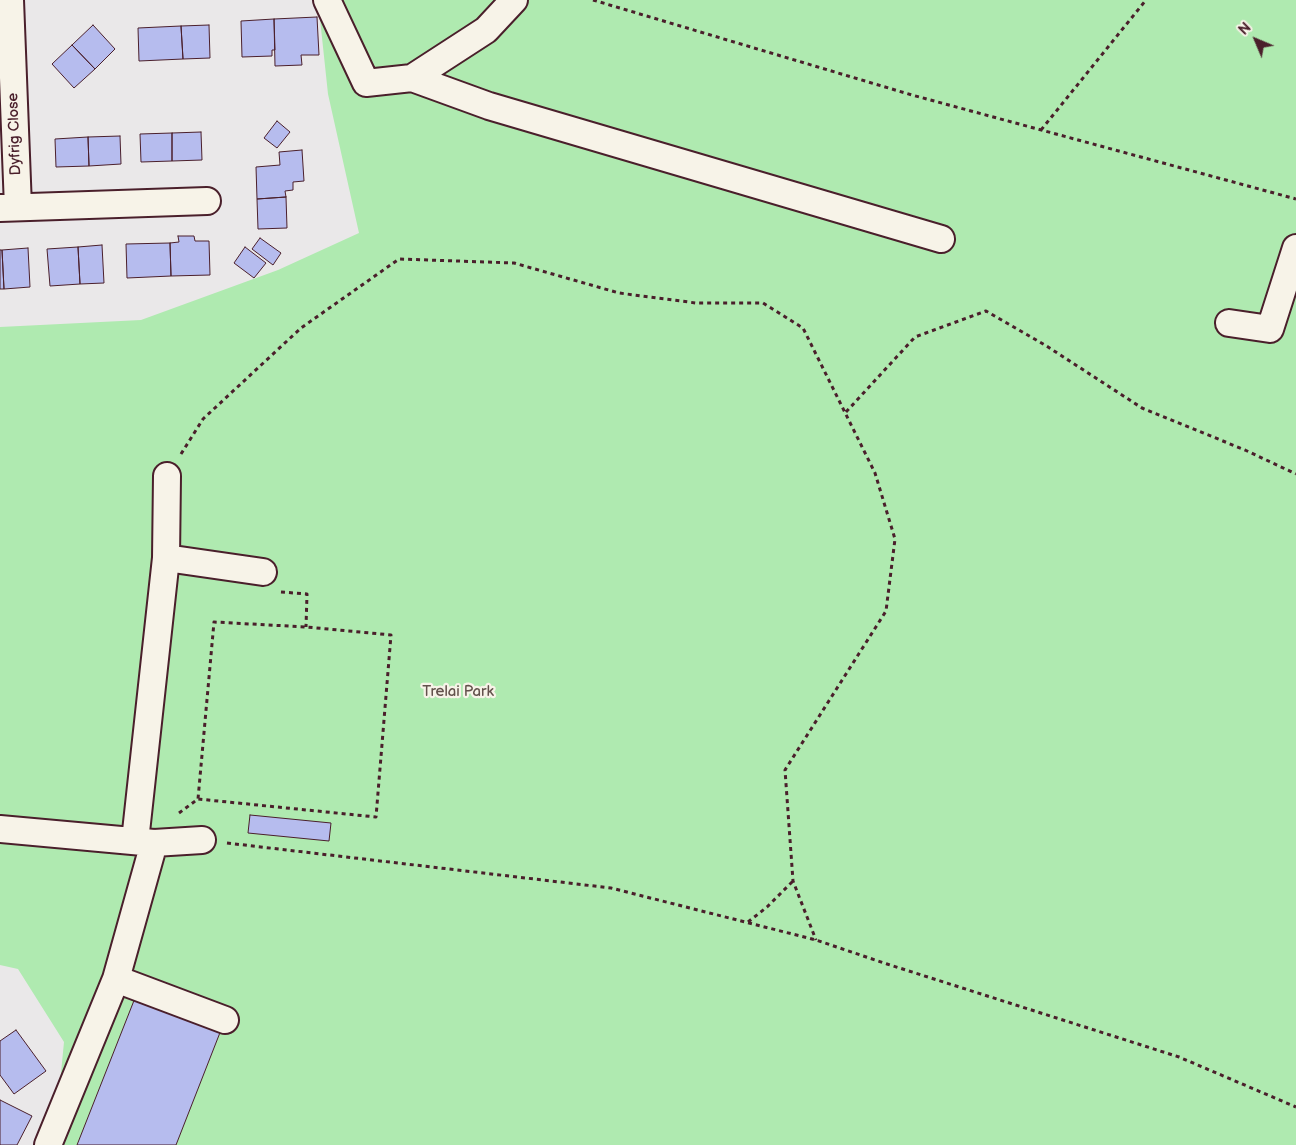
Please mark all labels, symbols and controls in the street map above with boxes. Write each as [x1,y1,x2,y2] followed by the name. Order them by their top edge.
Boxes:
[1231,15,1281,65] north arrow
[1235,19,1255,39] text: N
[5,92,25,176] street label: Dyfrig Close
[422,683,494,701] park label: Trelai Park

